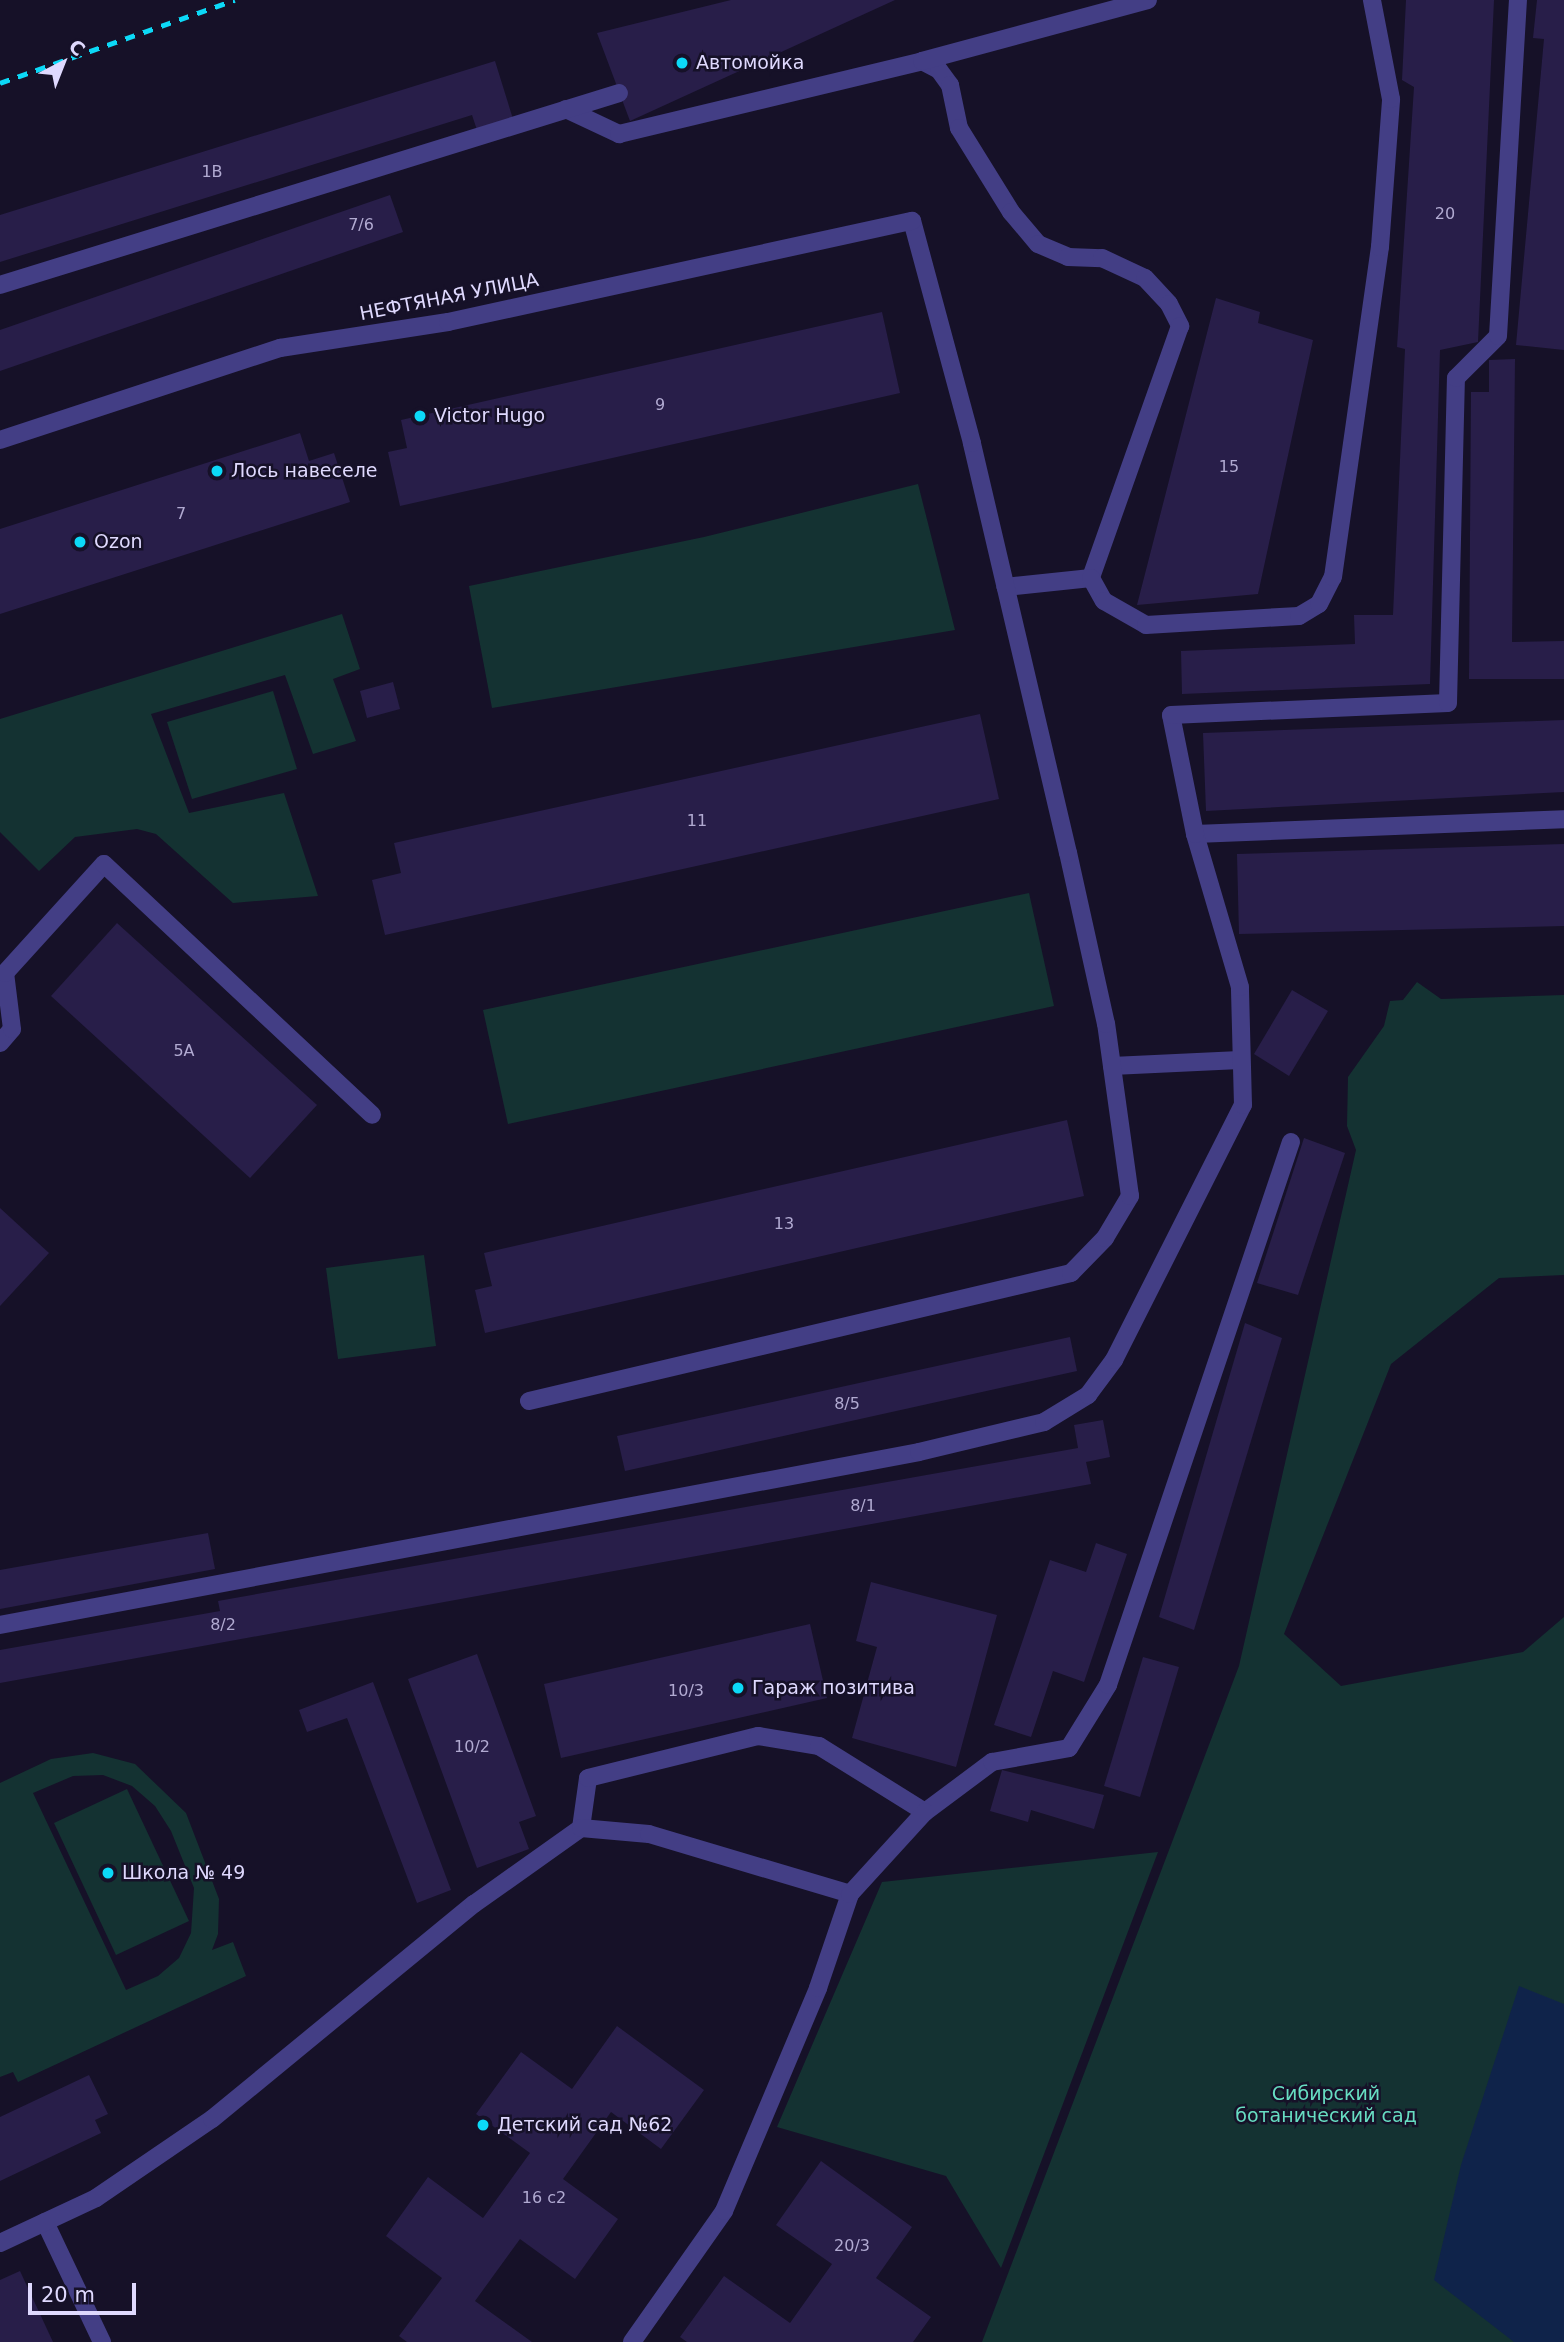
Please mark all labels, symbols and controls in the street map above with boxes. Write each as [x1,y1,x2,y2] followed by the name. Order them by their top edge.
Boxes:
[28,28,98,98] north arrow
[65,35,90,60] text: С
[696,52,804,74] place label: Автомойка
[674,55,690,71] marker: Автомойка
[201,162,223,182] house number: 1В
[1435,204,1455,224] house number: 20
[348,215,374,235] house number: 7/6
[358,268,540,326] street label: НЕФТЯНАЯ УЛИЦА
[655,395,665,415] house number: 9
[434,405,545,427] place label: Victor Hugo
[412,408,428,424] marker: Victor Hugo
[1219,457,1239,477] house number: 15
[231,460,378,482] place label: Лось навеселе
[209,463,225,479] marker: Лось навеселе
[176,504,186,524] house number: 7
[94,531,143,553] place label: Ozon
[72,534,88,550] marker: Ozon
[687,811,707,831] house number: 11
[173,1041,195,1061] house number: 5А
[774,1214,794,1234] house number: 13
[834,1394,860,1414] house number: 8/5
[850,1496,876,1516] house number: 8/1
[210,1615,236,1635] house number: 8/2
[752,1677,915,1699] place label: Гараж позитива
[730,1680,746,1696] marker: Гараж позитива
[668,1681,704,1701] house number: 10/3
[454,1737,490,1757] house number: 10/2
[122,1862,245,1884] place label: Школа № 49
[100,1865,116,1881] marker: Школа № 49
[1235,2083,1417,2127] park label: Сибирский ботанический сад
[497,2114,672,2136] place label: Детский сад №62
[475,2117,491,2133] marker: Детский сад №62
[522,2188,566,2208] house number: 16 с2
[834,2236,870,2256] house number: 20/3
[32,2268,140,2312] scale bar
[41,2283,95,2307] text: 20 m

